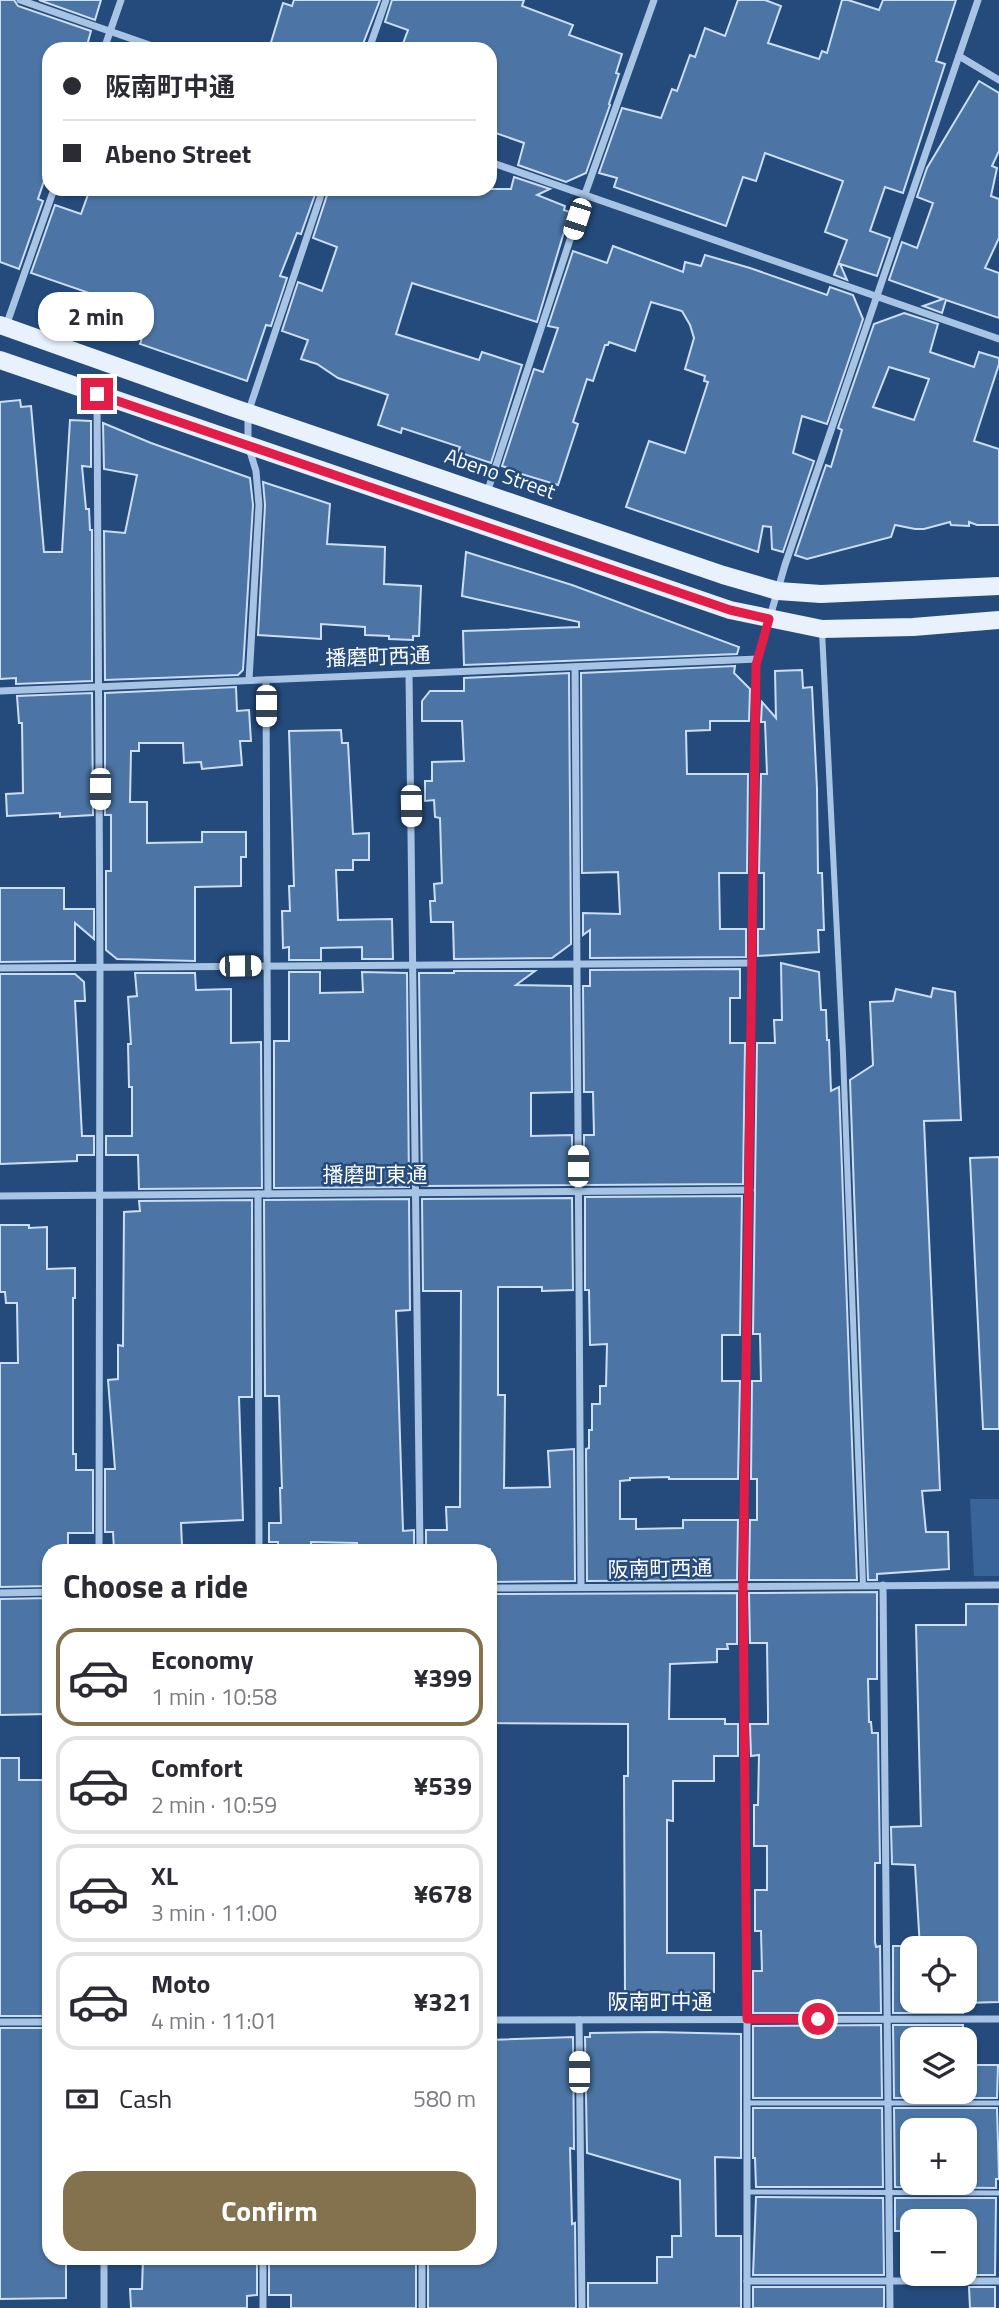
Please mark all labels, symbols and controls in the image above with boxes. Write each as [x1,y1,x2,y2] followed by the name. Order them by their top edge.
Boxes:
[105,67,235,106] text: 阪南町中通
[105,134,251,173] text: Abeno Street
[561,196,594,242] car
[39,292,155,342] callout: 2 min
[68,299,124,334] text: 2 min
[81,378,113,410] route end
[441,439,561,507] street label: Abeno Street
[325,638,431,674] street label: 播磨町西通
[256,685,277,727] car
[90,768,111,810] car
[401,785,422,827] car
[219,955,262,977] car
[568,1145,589,1187] car
[323,1158,428,1190] street label: 播磨町東通
[607,1551,713,1585] street label: 阪南町西通
[63,1562,248,1610] text: Choose a ride
[151,1640,253,1679] text: Economy
[67,1646,130,1709] icon: car
[414,1658,472,1697] text: ¥399
[151,1679,277,1714] text: 1 min · 10:58
[151,1748,243,1787] text: Comfort
[67,1754,130,1817] icon: car
[414,1766,472,1805] text: ¥539
[151,1787,277,1822] text: 2 min · 10:59
[151,1856,178,1895] text: XL
[67,1862,130,1925] icon: car
[414,1874,472,1913] text: ¥678
[151,1895,277,1930] text: 3 min · 11:00
[900,1936,977,2286] map controls
[900,1936,977,2013] button: locate
[151,1964,210,2003] text: Moto
[67,1970,130,2033] icon: car
[414,1982,472,2021] text: ¥321
[608,1985,713,2017] street label: 阪南町中通
[151,2003,277,2038] text: 4 min · 11:01
[802,2003,834,2035] route start
[900,2027,977,2104] button: layers
[569,2051,590,2093] car
[119,2079,172,2118] text: Cash
[63,2080,101,2118] icon: cash
[413,2081,476,2116] text: 580 m
[900,2118,977,2195] button: +
[63,2171,476,2251] button: Confirm
[900,2209,977,2286] button: −

